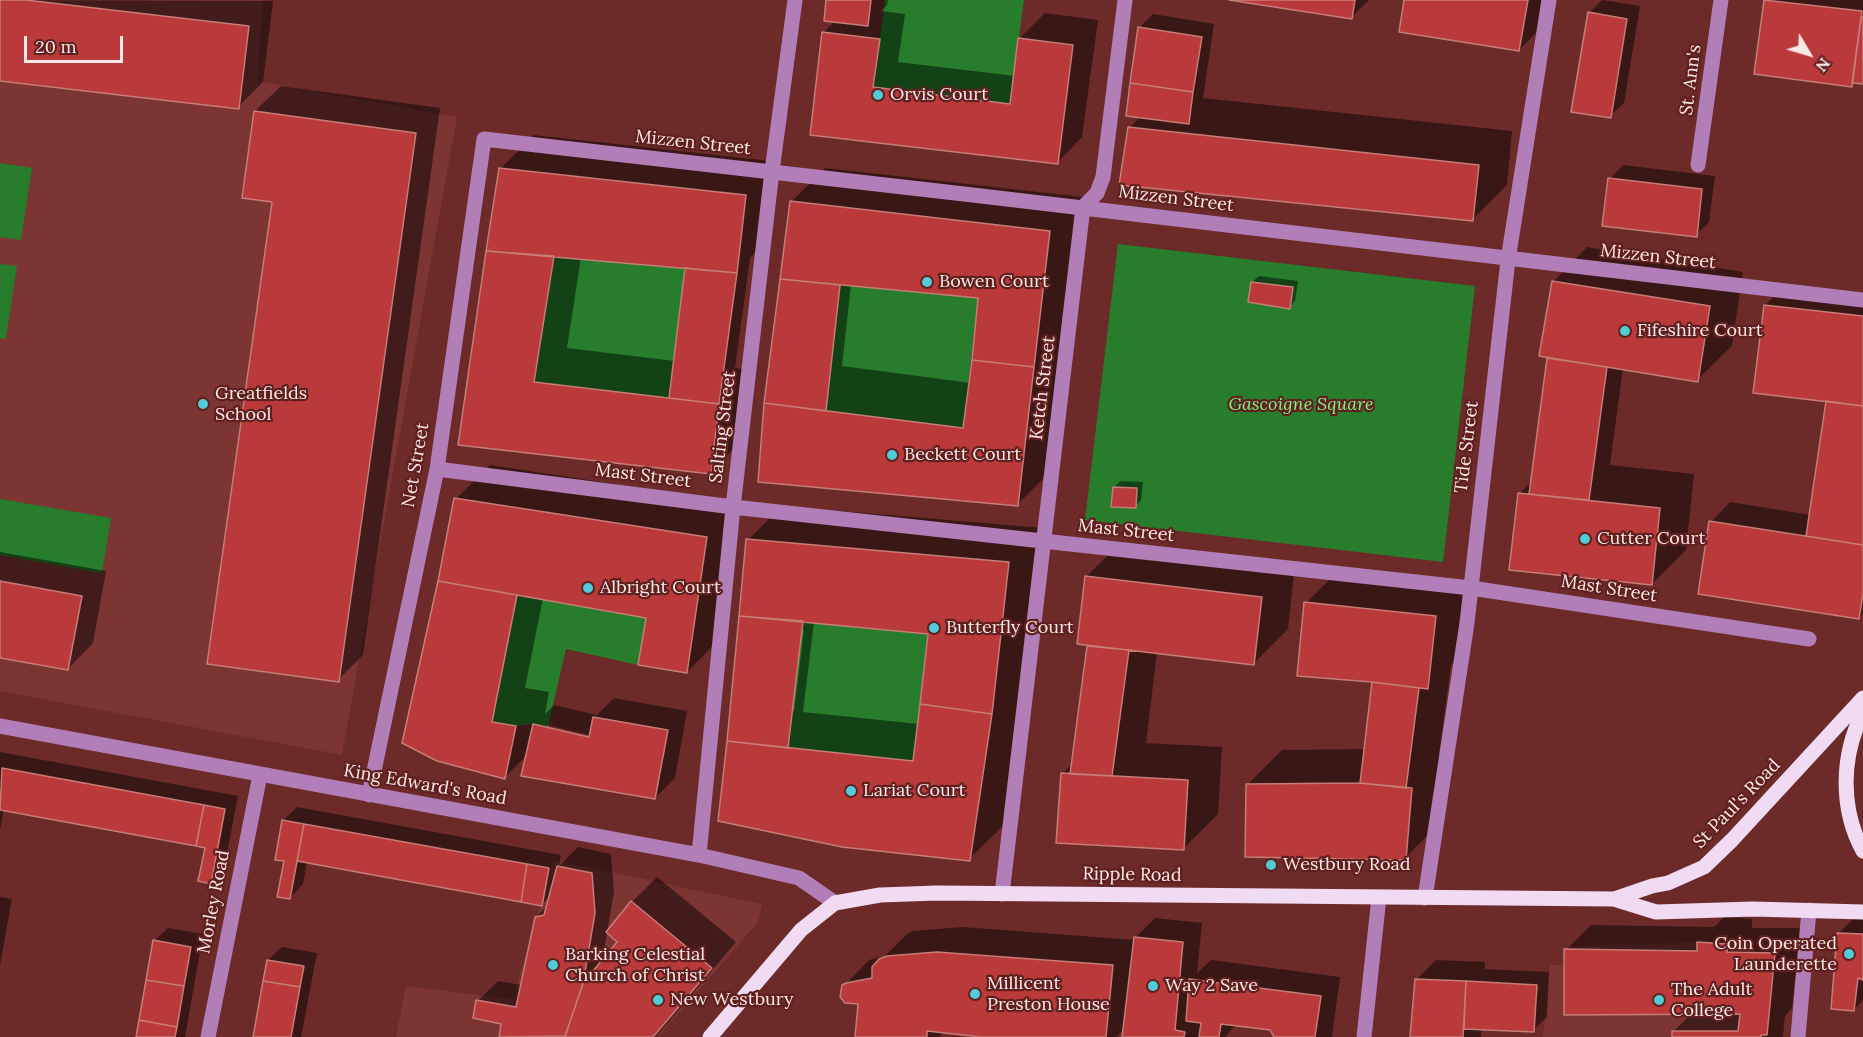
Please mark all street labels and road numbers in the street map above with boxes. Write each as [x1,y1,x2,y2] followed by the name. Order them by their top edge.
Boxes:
[1676,43,1706,117] street label: St. Ann's
[634,126,752,160] street label: Mizzen Street
[1117,181,1235,217] street label: Mizzen Street
[1599,240,1717,274] street label: Mizzen Street
[1026,335,1060,441] street label: Ketch Street
[705,370,741,484] street label: Salting Street
[1451,400,1483,494] street label: Tide Street
[398,421,434,509] street label: Net Street
[594,459,692,493] street label: Mast Street
[1077,515,1175,547] street label: Mast Street
[1559,571,1659,607] street label: Mast Street
[1689,755,1785,853] street label: St Paul's Road
[342,760,508,810] street label: King Edward's Road
[193,848,235,956] street label: Morley Road
[1082,863,1182,887] street label: Ripple Road

